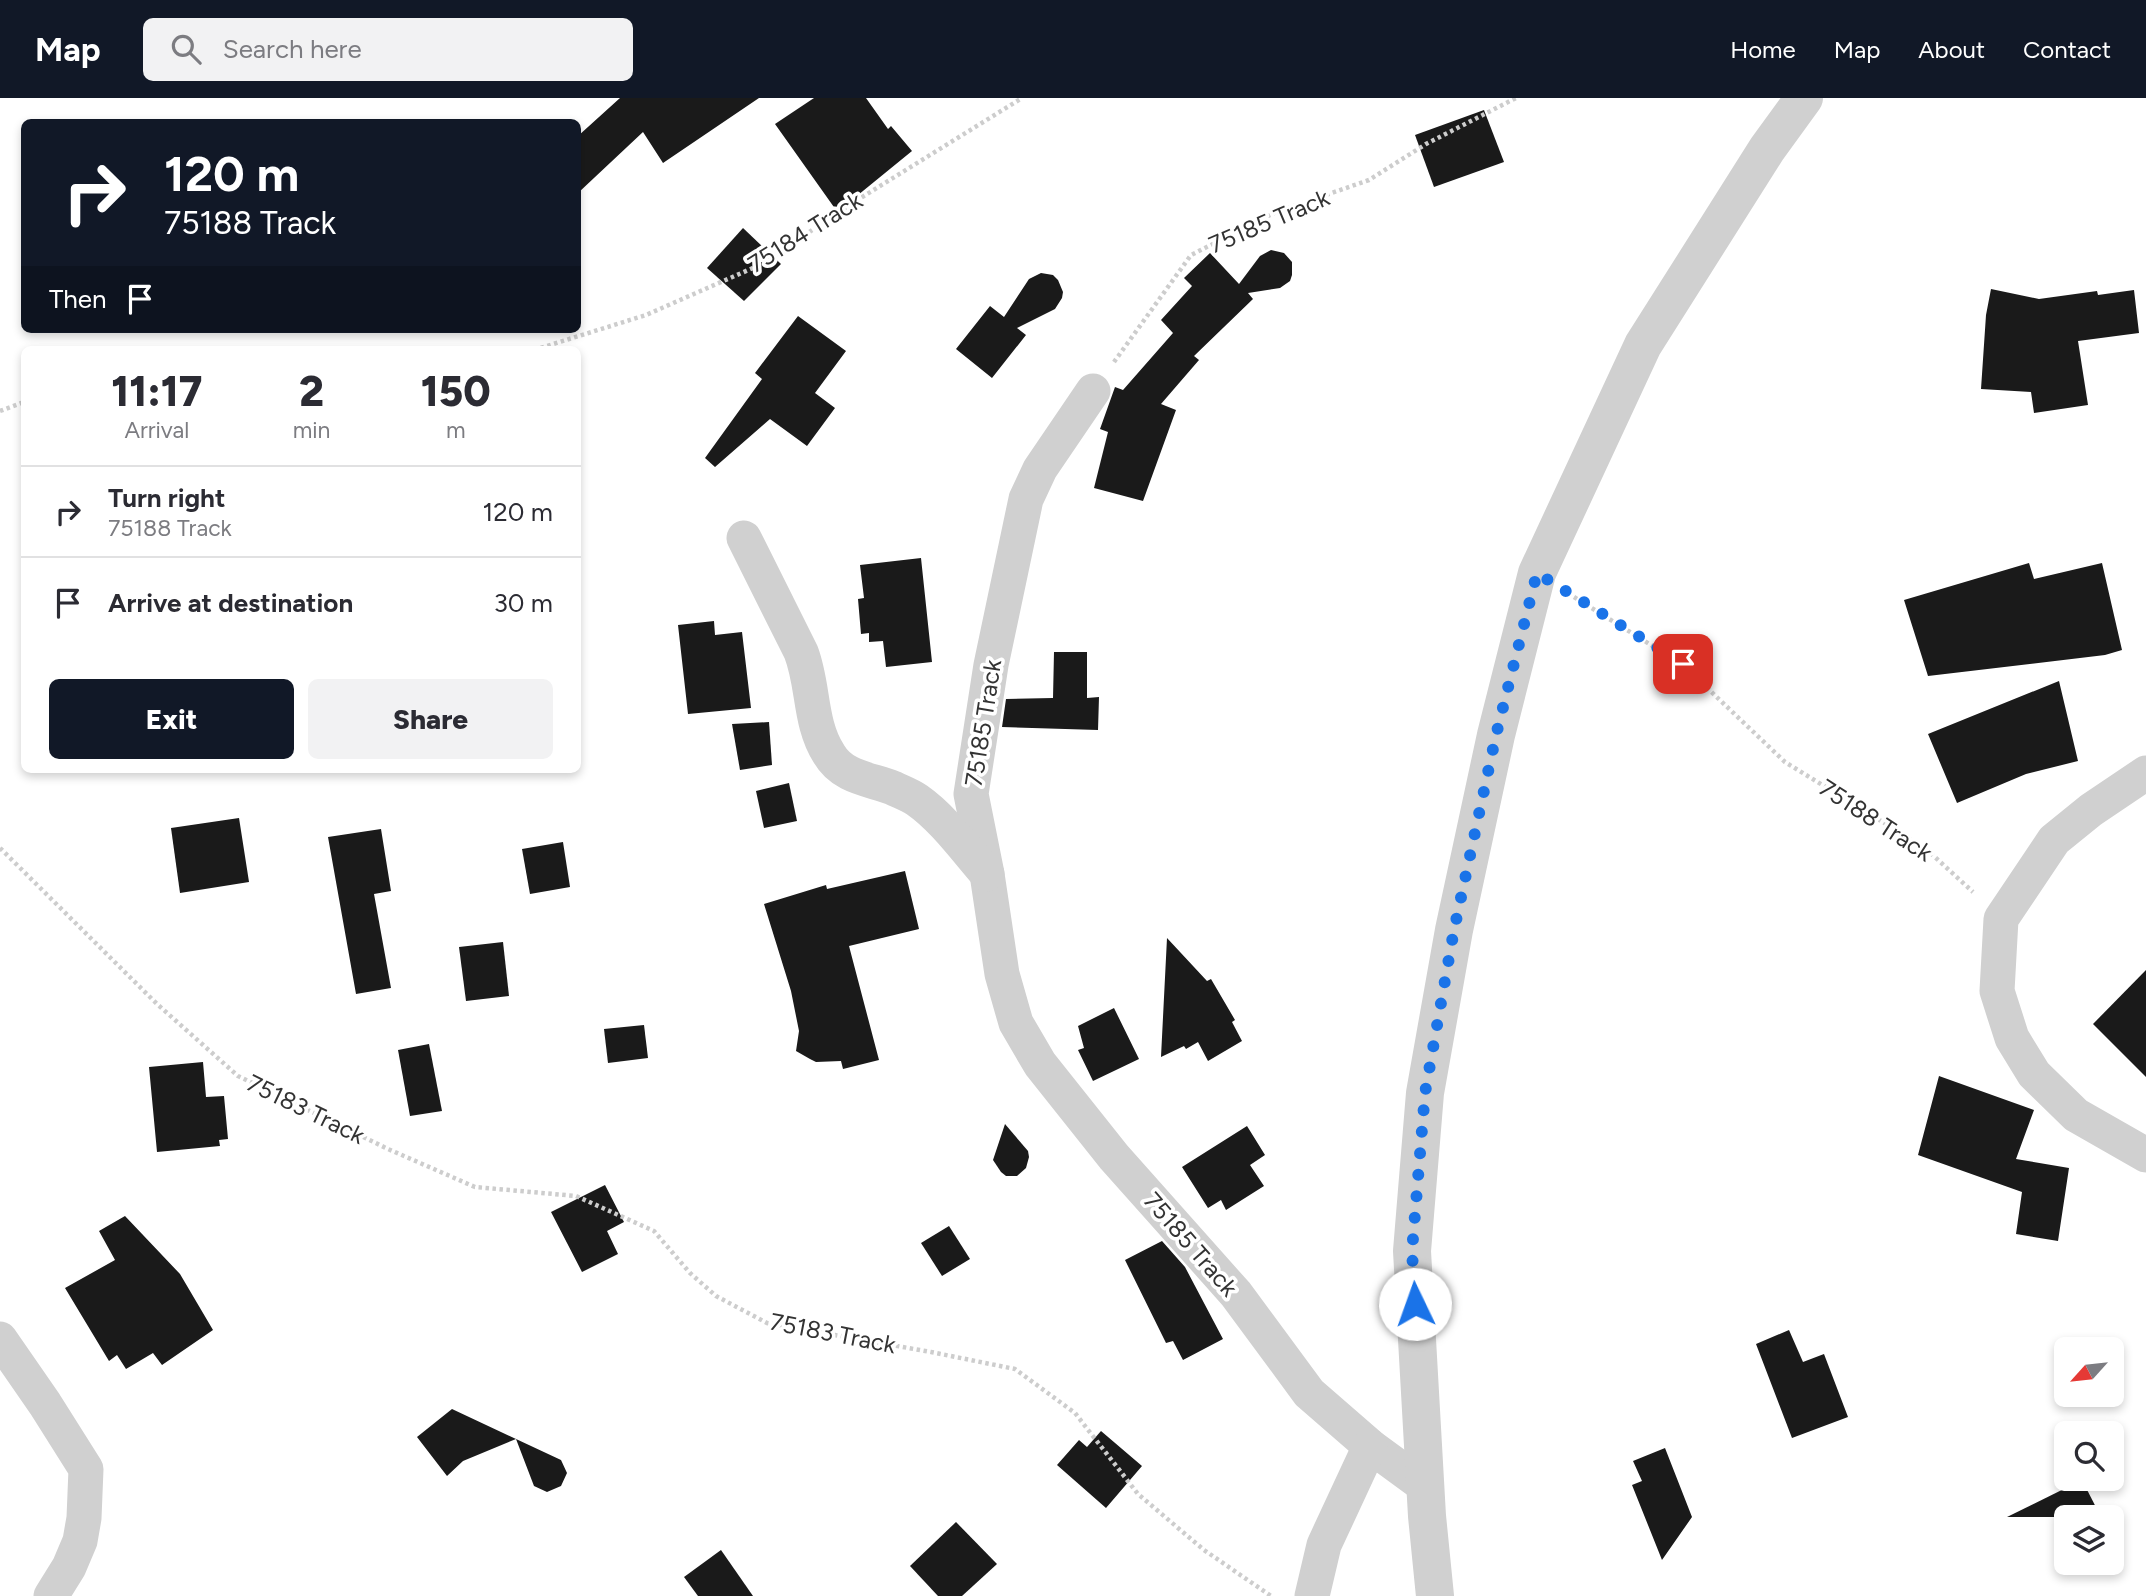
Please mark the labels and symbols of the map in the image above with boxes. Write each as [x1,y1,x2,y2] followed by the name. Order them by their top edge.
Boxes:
[1204,182,1334,259] street label: 75185 Track
[742,185,868,279] street label: 75184 Track
[1653,634,1713,694] pin
[959,657,1007,789] street label: 75185 Track
[1814,773,1938,868] street label: 75188 Track
[242,1068,370,1150] street label: 75183 Track
[1138,1186,1244,1302] street label: 75185 Track
[1378,1267,1452,1341] position arrow
[768,1307,899,1359] street label: 75183 Track
[2054,1337,2124,1407] north arrow

